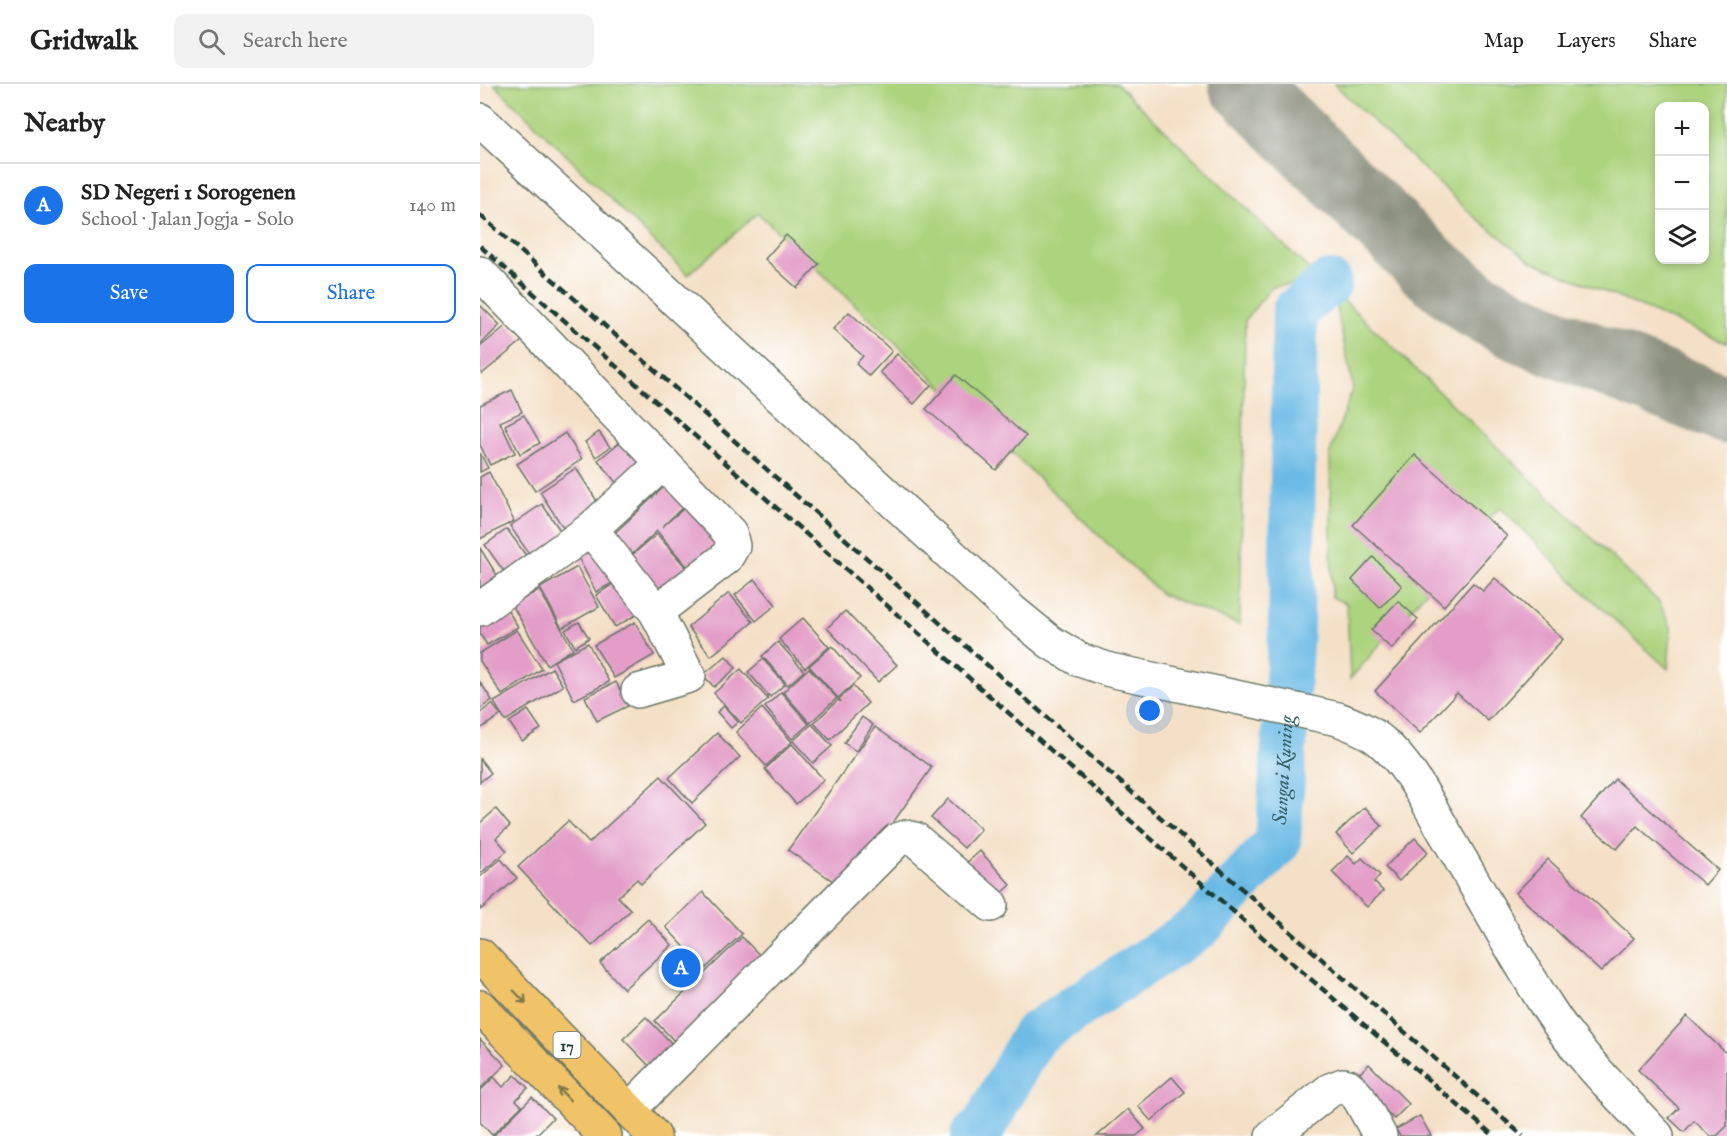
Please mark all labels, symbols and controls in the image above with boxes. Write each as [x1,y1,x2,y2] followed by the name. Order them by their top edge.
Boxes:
[174,14,594,68] search box
[30,24,138,59] text: Gridwalk
[195,25,228,58] icon: search
[243,27,348,55] text: Search here
[1484,28,1524,55] text: Map
[1557,28,1616,55] text: Layers
[1649,28,1697,55] text: Share
[1655,102,1709,264] map controls
[1655,102,1709,156] button: +
[24,107,105,140] text: Nearby
[1655,156,1709,210] button: −
[81,179,296,207] text: SD Negeri 1 Sorogenen
[37,193,50,218] text: A
[409,193,456,218] text: 140 m
[81,207,294,232] text: School · Jalan Jogja - Solo
[1655,210,1709,264] button: layers
[24,264,234,323] button: Save
[246,264,456,323] button: Share
[1135,696,1164,725] your location
[1268,713,1301,826] water label: Sungai Kuning
[662,946,700,990] pin: A
[513,989,528,1004] one-way arrow
[554,1032,580,1058] road number: 17
[557,1087,571,1102] one-way arrow

